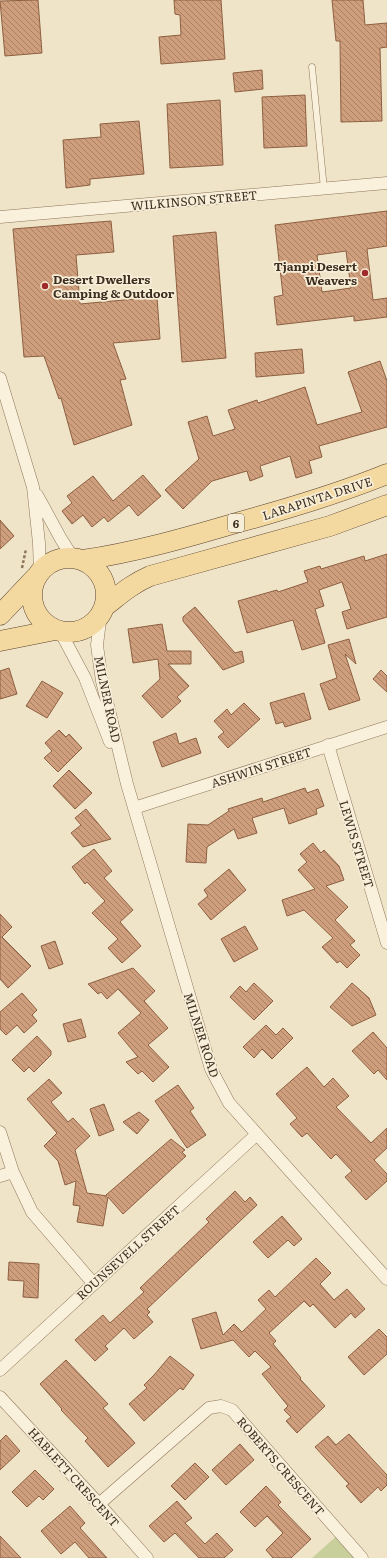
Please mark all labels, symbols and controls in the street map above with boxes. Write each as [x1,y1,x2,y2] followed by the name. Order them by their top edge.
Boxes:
[130,186,258,214] street label: WILKINSON STREET
[274,257,358,289] place label: Tjanpi Desert Weavers
[360,268,370,278] marker: Tjanpi Desert Weavers
[53,270,175,302] place label: Desert Dwellers Camping & Outdoor
[40,281,50,291] marker: Desert Dwellers Camping & Outdoor
[260,472,374,524] street label: LARAPINTA DRIVE
[228,514,244,532] road number: 6
[90,654,126,744] street label: MILNER ROAD
[208,742,314,792] street label: ASHWIN STREET
[335,798,379,890] street label: LEWIS STREET
[180,990,224,1080] street label: MILNER ROAD
[72,1200,184,1304] street label: ROUNSEVELL STREET
[233,1413,329,1519] street label: ROBERTS CRESCENT
[24,1423,124,1531] street label: HABLETT CRESCENT

